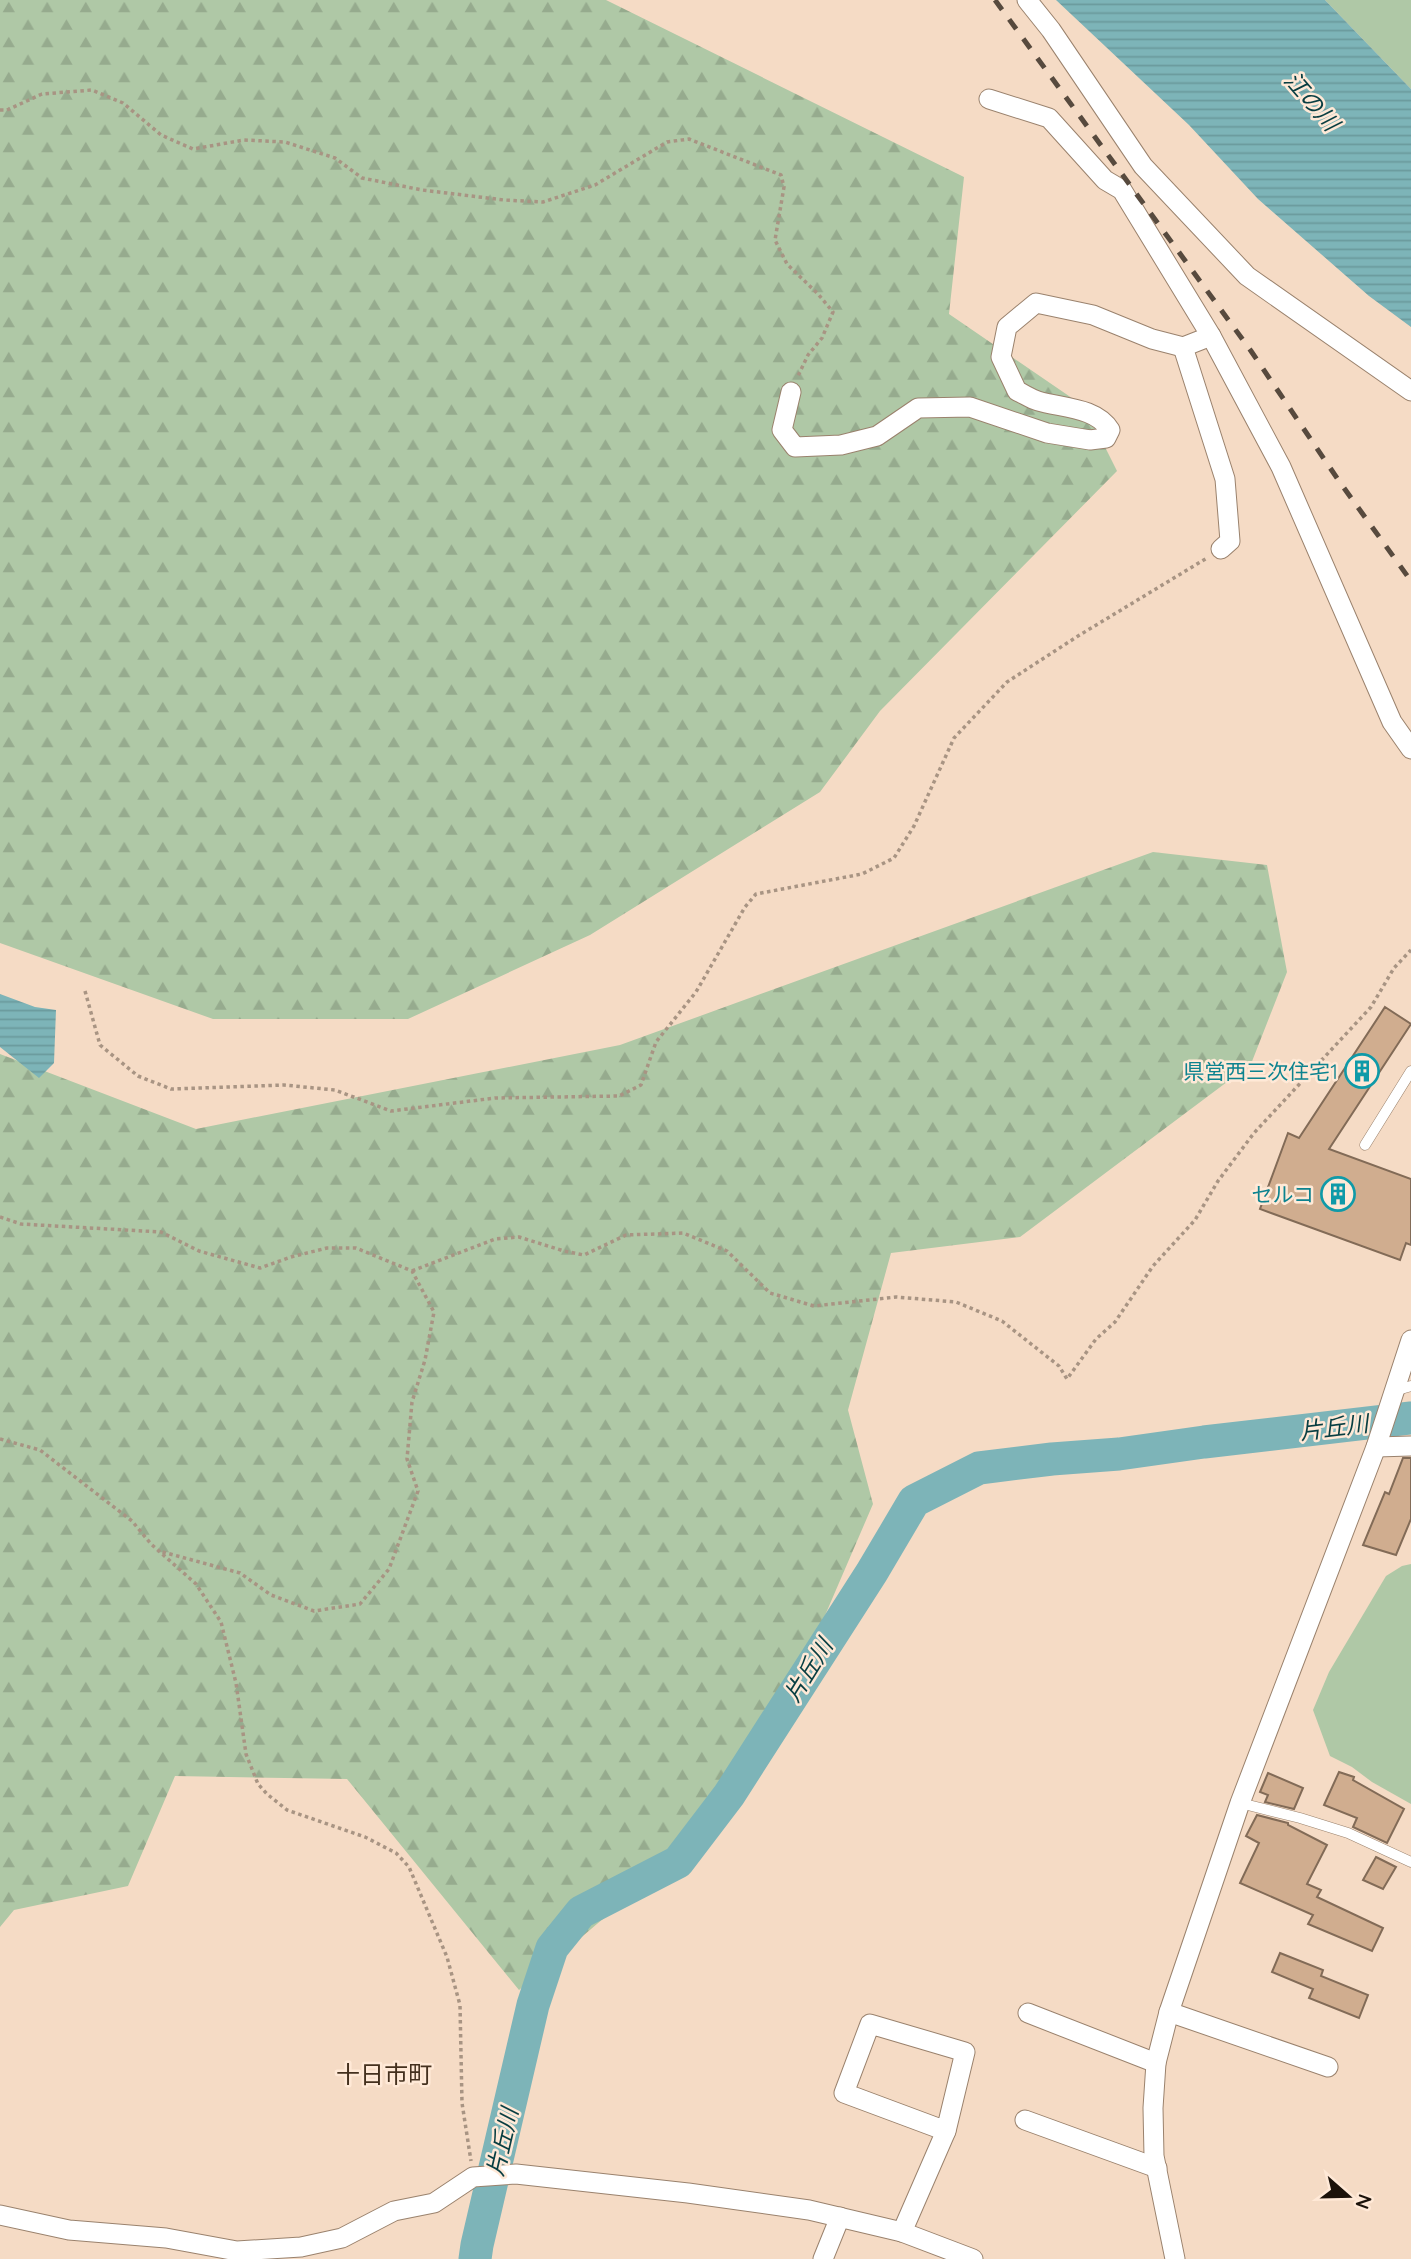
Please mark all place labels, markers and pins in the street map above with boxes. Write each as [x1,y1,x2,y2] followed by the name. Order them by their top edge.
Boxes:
[1343,1052,1381,1090] building icon: 県営西三次住宅1
[1183,1058,1338,1084] place label: 県営西三次住宅1
[1319,1175,1357,1213] building icon: セルコ
[1251,1181,1314,1207] place label: セルコ

